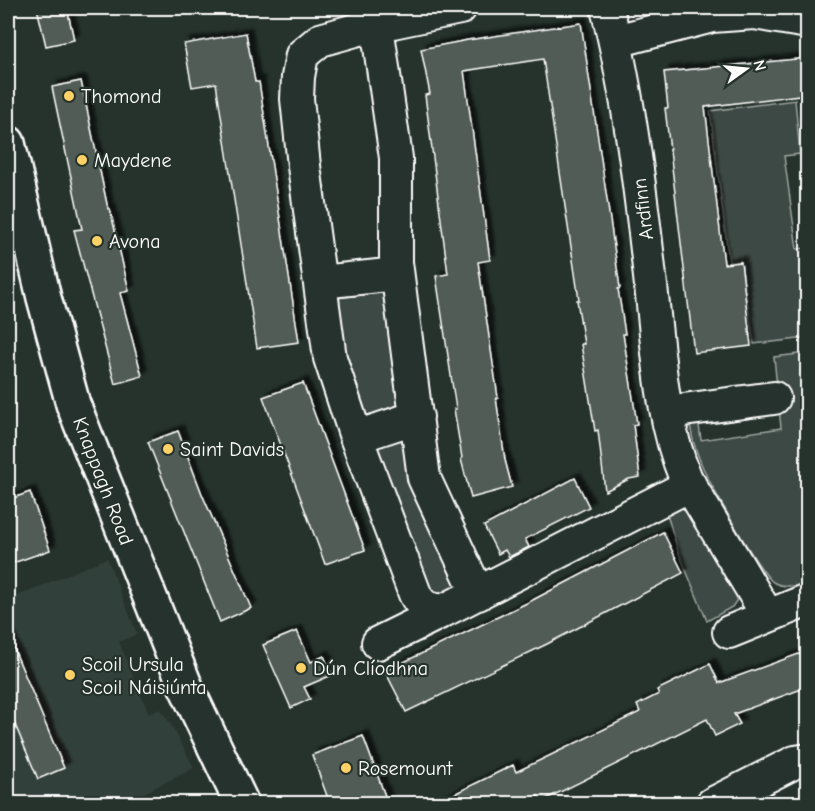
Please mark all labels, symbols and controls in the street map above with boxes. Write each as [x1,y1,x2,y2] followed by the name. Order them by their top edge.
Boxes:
[716,39,776,99] north arrow
[749,58,770,73] text: N
[81,85,162,108] place label: Thomond
[62,89,76,103] marker: Thomond
[94,149,171,172] place label: Maydene
[75,153,89,167] marker: Maydene
[628,177,658,241] street label: Ardfinn
[109,230,161,253] place label: Avona
[90,234,104,248] marker: Avona
[68,414,138,548] street label: Knappagh Road
[180,438,284,461] place label: Saint Davids
[161,442,175,456] marker: Saint Davids
[82,653,206,699] place label: Scoil Ursula Scoil Náisiúnta
[313,657,428,680] place label: Dún Clíodhna
[294,661,308,675] marker: Dún Clíodhna
[63,668,77,682] marker: Scoil Ursula Scoil Náisiúnta
[358,757,454,780] place label: Rosemount
[339,761,353,775] marker: Rosemount

